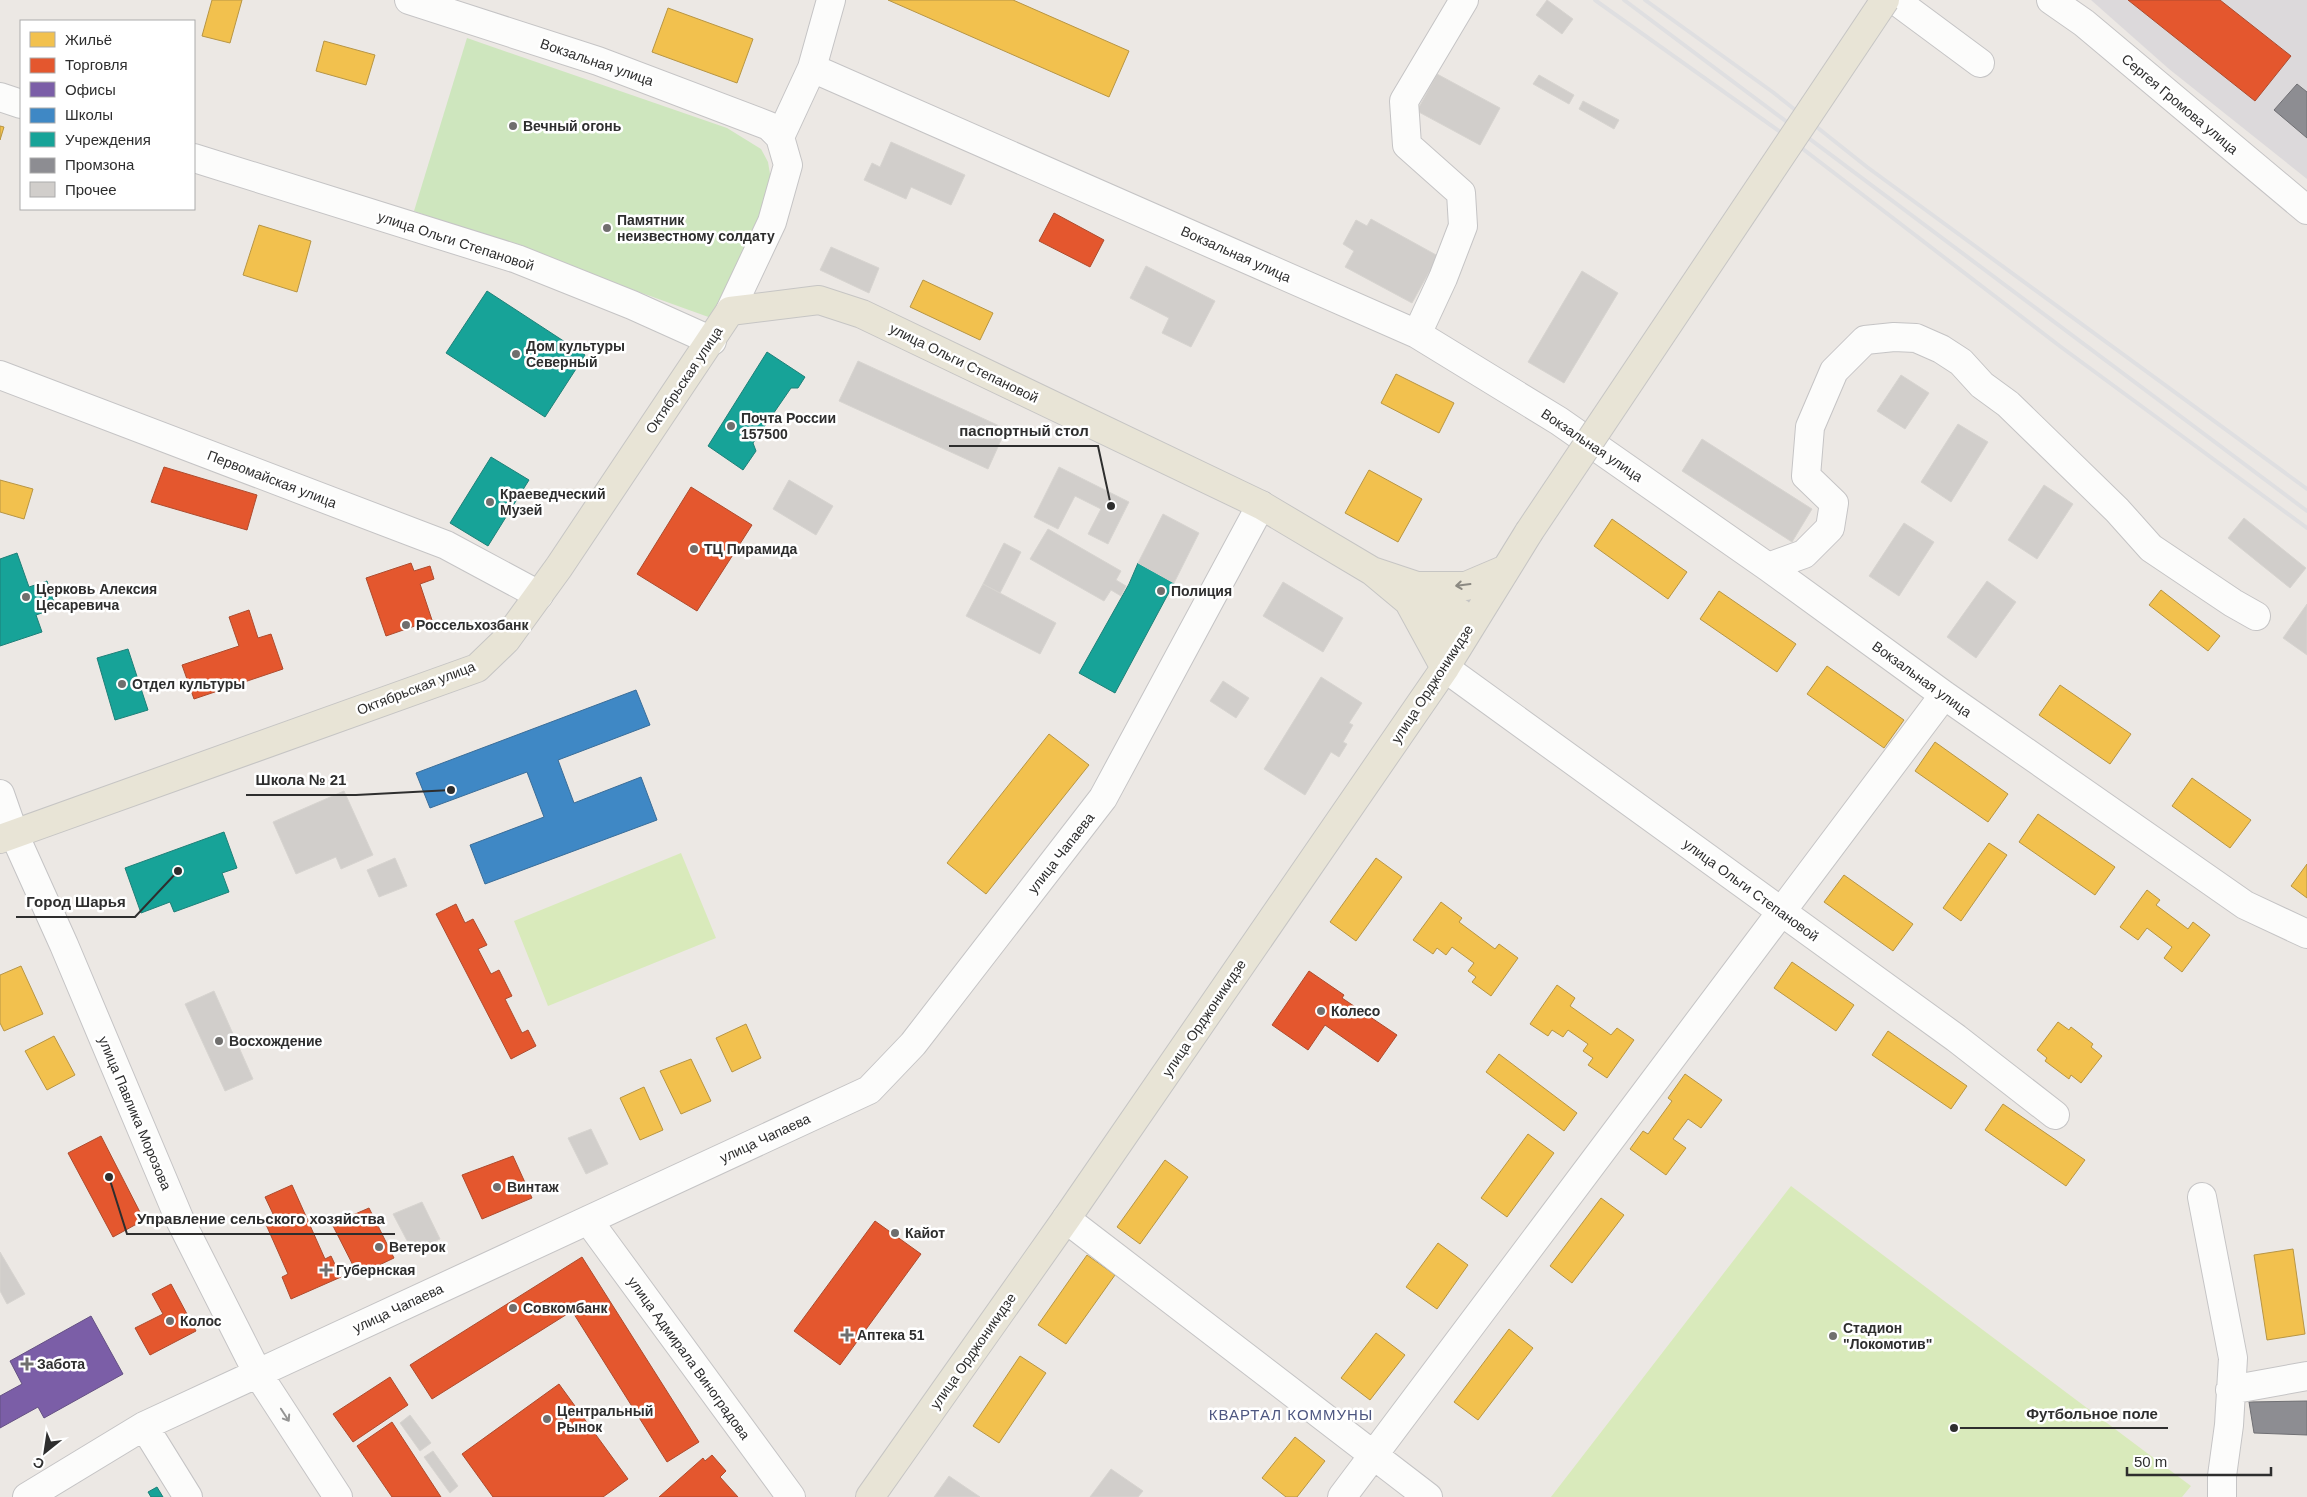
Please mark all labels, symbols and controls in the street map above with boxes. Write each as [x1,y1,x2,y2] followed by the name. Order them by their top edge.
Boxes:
[20,20,195,210] legend
[65,31,112,48] text: Жильё
[538,35,656,89] street label: Вокзальная улица
[2119,51,2242,157] street label: Сергея Громова улица
[65,56,128,73] text: Торговля
[65,81,116,98] text: Офисы
[65,106,113,123] text: Школы
[523,118,622,134] place label: Вечный огонь
[507,120,519,132] marker: Вечный огонь
[65,131,151,148] text: Учреждения
[65,156,135,173] text: Промзона
[65,181,117,198] text: Прочее
[376,208,536,274] street label: улица Ольги Степановой
[617,212,775,244] place label: Памятник неизвестному солдату
[601,222,613,234] marker: Памятник неизвестному солдату
[1179,223,1294,286] street label: Вокзальная улица
[887,320,1041,406] street label: улица Ольги Степановой
[642,323,726,436] street label: Октябрьская улица
[526,338,625,370] place label: Дом культуры Северный
[510,348,522,360] marker: Дом культуры Северный
[1538,405,1646,485] street label: Вокзальная улица
[741,410,836,442] place label: Почта России 157500
[949,416,1098,446] callout: паспортный стол
[725,420,737,432] marker: Почта России 157500
[959,422,1089,439] text: паспортный стол
[205,447,339,511] street label: Первомайская улица
[500,486,606,518] place label: Краеведческий Музей
[484,496,496,508] marker: Краеведческий Музей
[704,541,798,557] place label: ТЦ Пирамида
[688,543,700,555] marker: ТЦ Пирамида
[1455,580,1471,590] one-way arrow
[36,581,157,613] place label: Церковь Алексия Цесаревича
[1171,583,1232,599] place label: Полиция
[1155,585,1167,597] marker: Полиция
[20,591,32,603] marker: Церковь Алексия Цесаревича
[416,617,530,633] place label: Россельхозбанк
[400,619,412,631] marker: Россельхозбанк
[1388,622,1476,746] street label: улица Орджоникидзе
[1869,638,1975,720] street label: Вокзальная улица
[355,658,478,718] street label: Октябрьская улица
[132,676,245,692] place label: Отдел культуры
[116,678,128,690] marker: Отдел культуры
[246,765,356,795] callout: Школа № 21
[256,771,346,788] text: Школа № 21
[1025,809,1098,896] street label: улица Чапаева
[1680,836,1822,944] street label: улица Ольги Степановой
[16,887,135,917] callout: Город Шарья
[26,893,126,910] text: Город Шарья
[1159,956,1249,1080] street label: улица Орджоникидзе
[1331,1003,1380,1019] place label: Колесо
[1315,1005,1327,1017] marker: Колесо
[229,1033,323,1049] place label: Восхождение
[95,1034,175,1193] street label: улица Павлика Морозова
[213,1035,225,1047] marker: Восхождение
[717,1110,813,1166] street label: улица Чапаева
[507,1179,560,1195] place label: Винтаж
[491,1181,503,1193] marker: Винтаж
[127,1204,395,1234] callout: Управление сельского хозяйства
[137,1210,386,1227] text: Управление сельского хозяйства
[905,1225,945,1241] place label: Кайот
[889,1227,901,1239] marker: Кайот
[389,1239,446,1255] place label: Ветерок
[373,1241,385,1253] marker: Ветерок
[336,1262,415,1278] place label: Губернская
[320,1264,332,1276] marker: Губернская
[625,1274,754,1443] street label: улица Адмирала Виноградова
[350,1280,446,1336] street label: улица Чапаева
[927,1290,1019,1412] street label: улица Орджоникидзе
[523,1300,609,1316] place label: Совкомбанк
[507,1302,519,1314] marker: Совкомбанк
[180,1313,222,1329] place label: Колос
[164,1315,176,1327] marker: Колос
[1843,1320,1932,1352] place label: Стадион "Локомотив"
[857,1327,925,1343] place label: Аптека 51
[841,1329,853,1341] marker: Аптека 51
[1827,1330,1839,1342] marker: Стадион "Локомотив"
[37,1356,85,1372] place label: Забота
[21,1358,33,1370] marker: Забота
[2016,1398,2168,1428] callout: Футбольное поле
[557,1403,653,1435] place label: Центральный Рынок
[2026,1405,2158,1422] text: Футбольное поле
[1209,1406,1373,1423] district label: КВАРТАЛ КОММУНЫ
[279,1408,290,1422] one-way arrow
[541,1413,553,1425] marker: Центральный Рынок
[20,1427,70,1477] north arrow
[2127,1444,2271,1476] scale bar
[2134,1453,2167,1470] text: 50 m
[30,1454,47,1473] text: С

